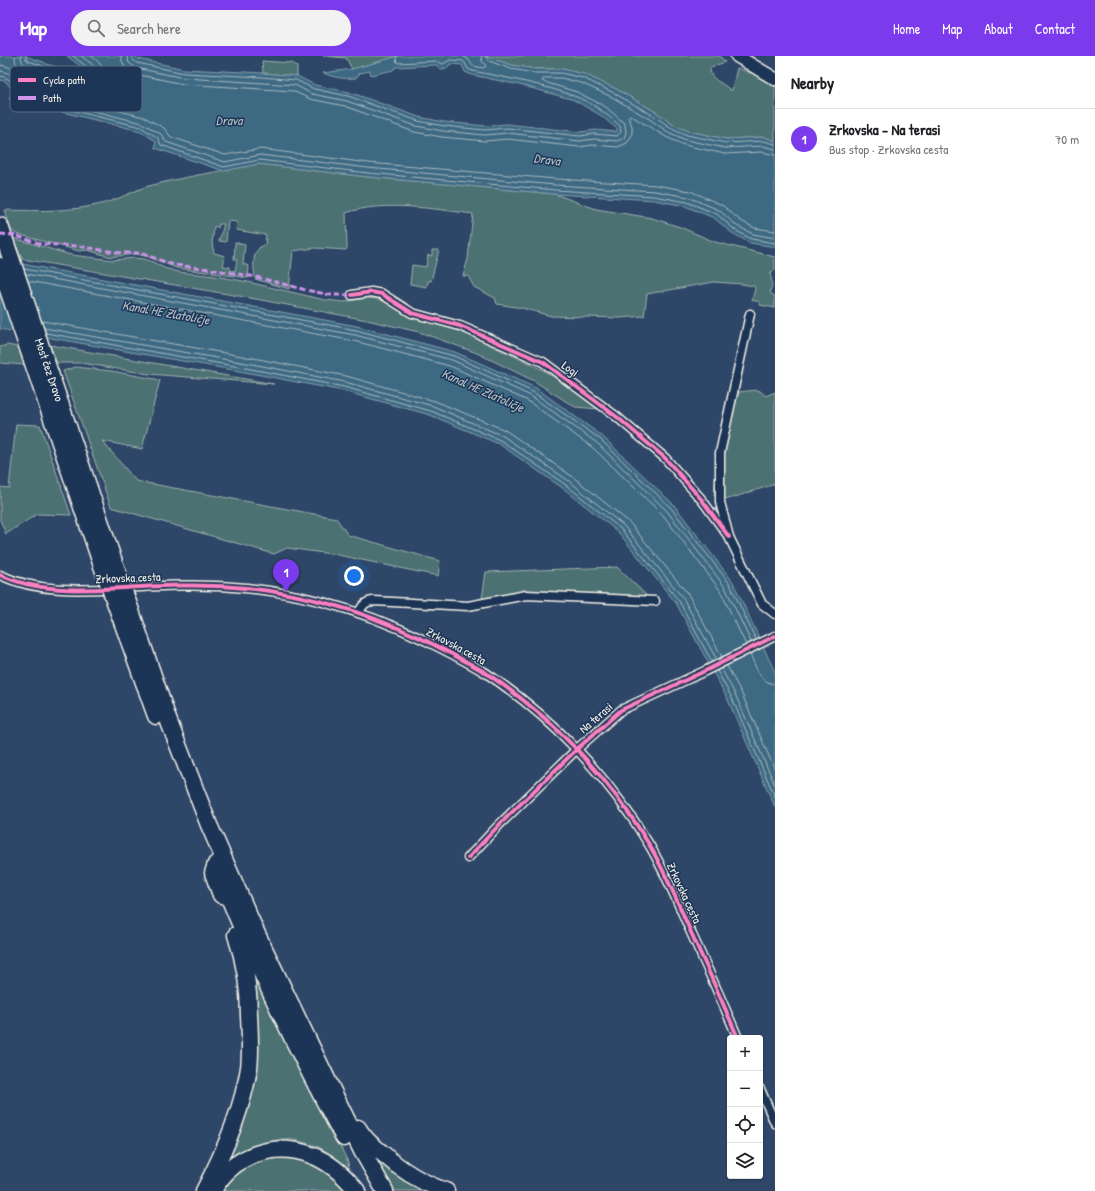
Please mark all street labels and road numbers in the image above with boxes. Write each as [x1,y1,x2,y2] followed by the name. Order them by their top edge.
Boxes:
[31,336,68,404] street label: Most čez Dravo
[558,357,582,381] street label: Logi
[95,568,161,587] street label: Zrkovska cesta
[423,623,489,669] street label: Zrkovska cesta
[575,698,616,737] street label: Na terasi
[663,860,706,926] street label: Zrkovska cesta

